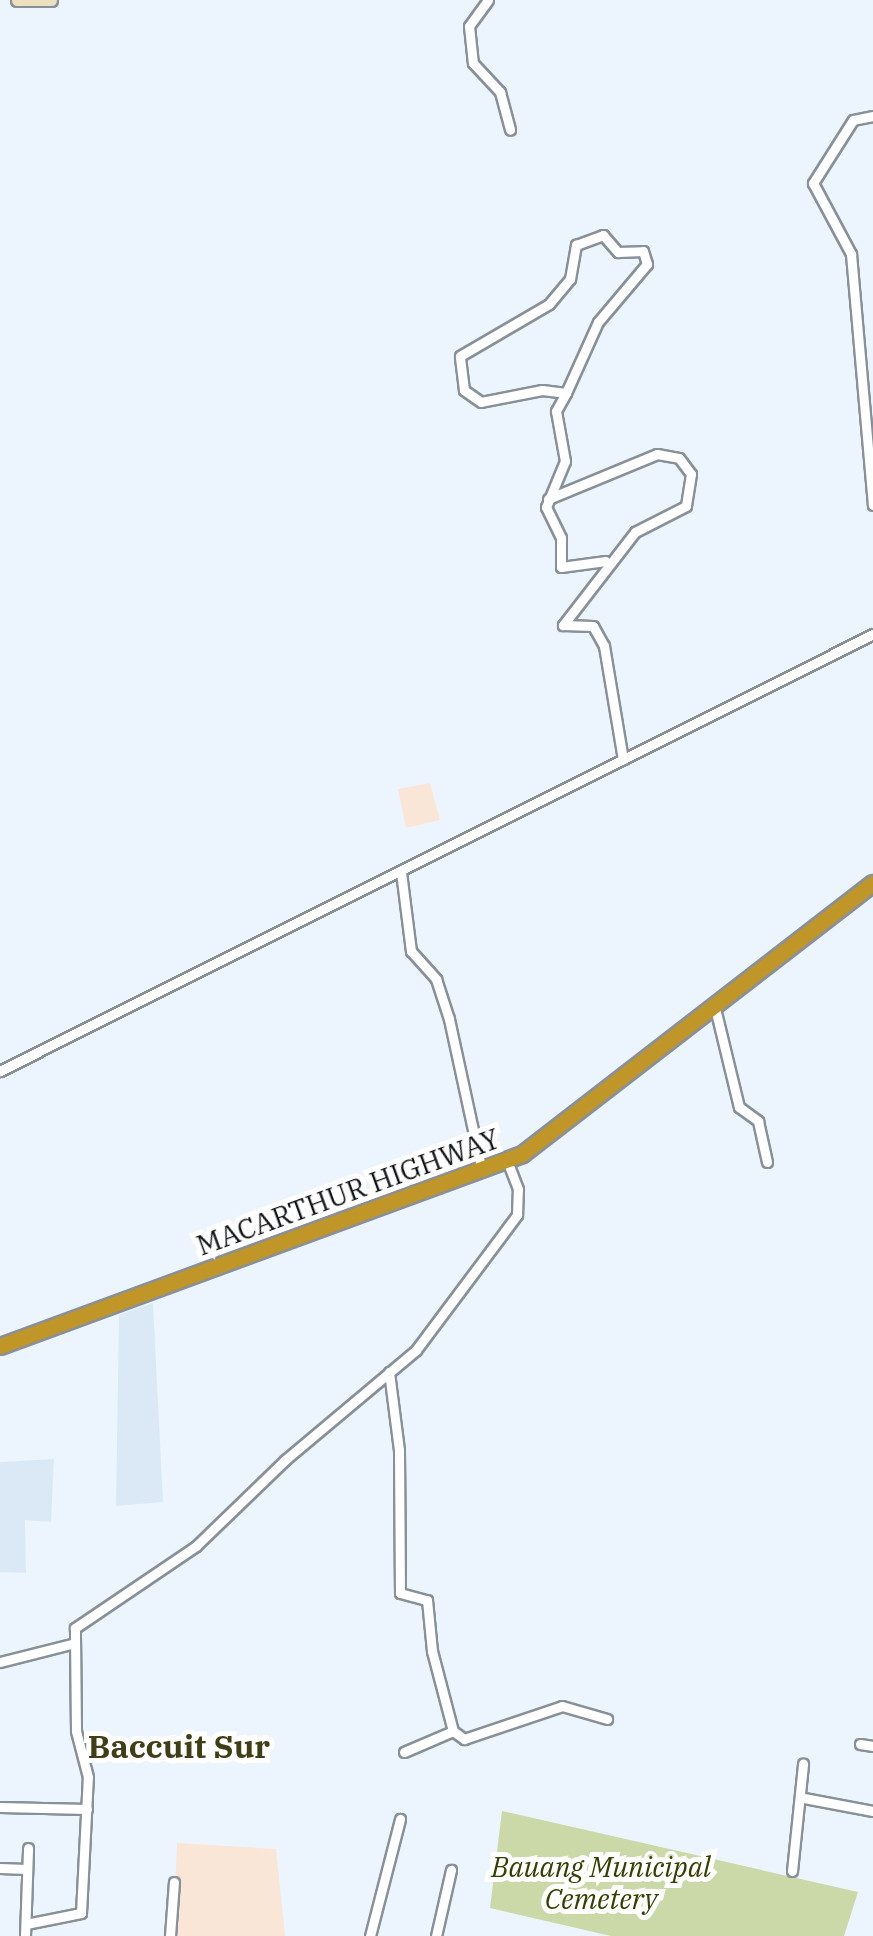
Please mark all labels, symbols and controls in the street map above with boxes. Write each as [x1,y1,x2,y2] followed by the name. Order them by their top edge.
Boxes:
[192,1122,504,1262] street label: MACARTHUR HIGHWAY
[88,1727,270,1765] district label: Baccuit Sur
[491,1850,711,1916] park label: Bauang Municipal Cemetery

